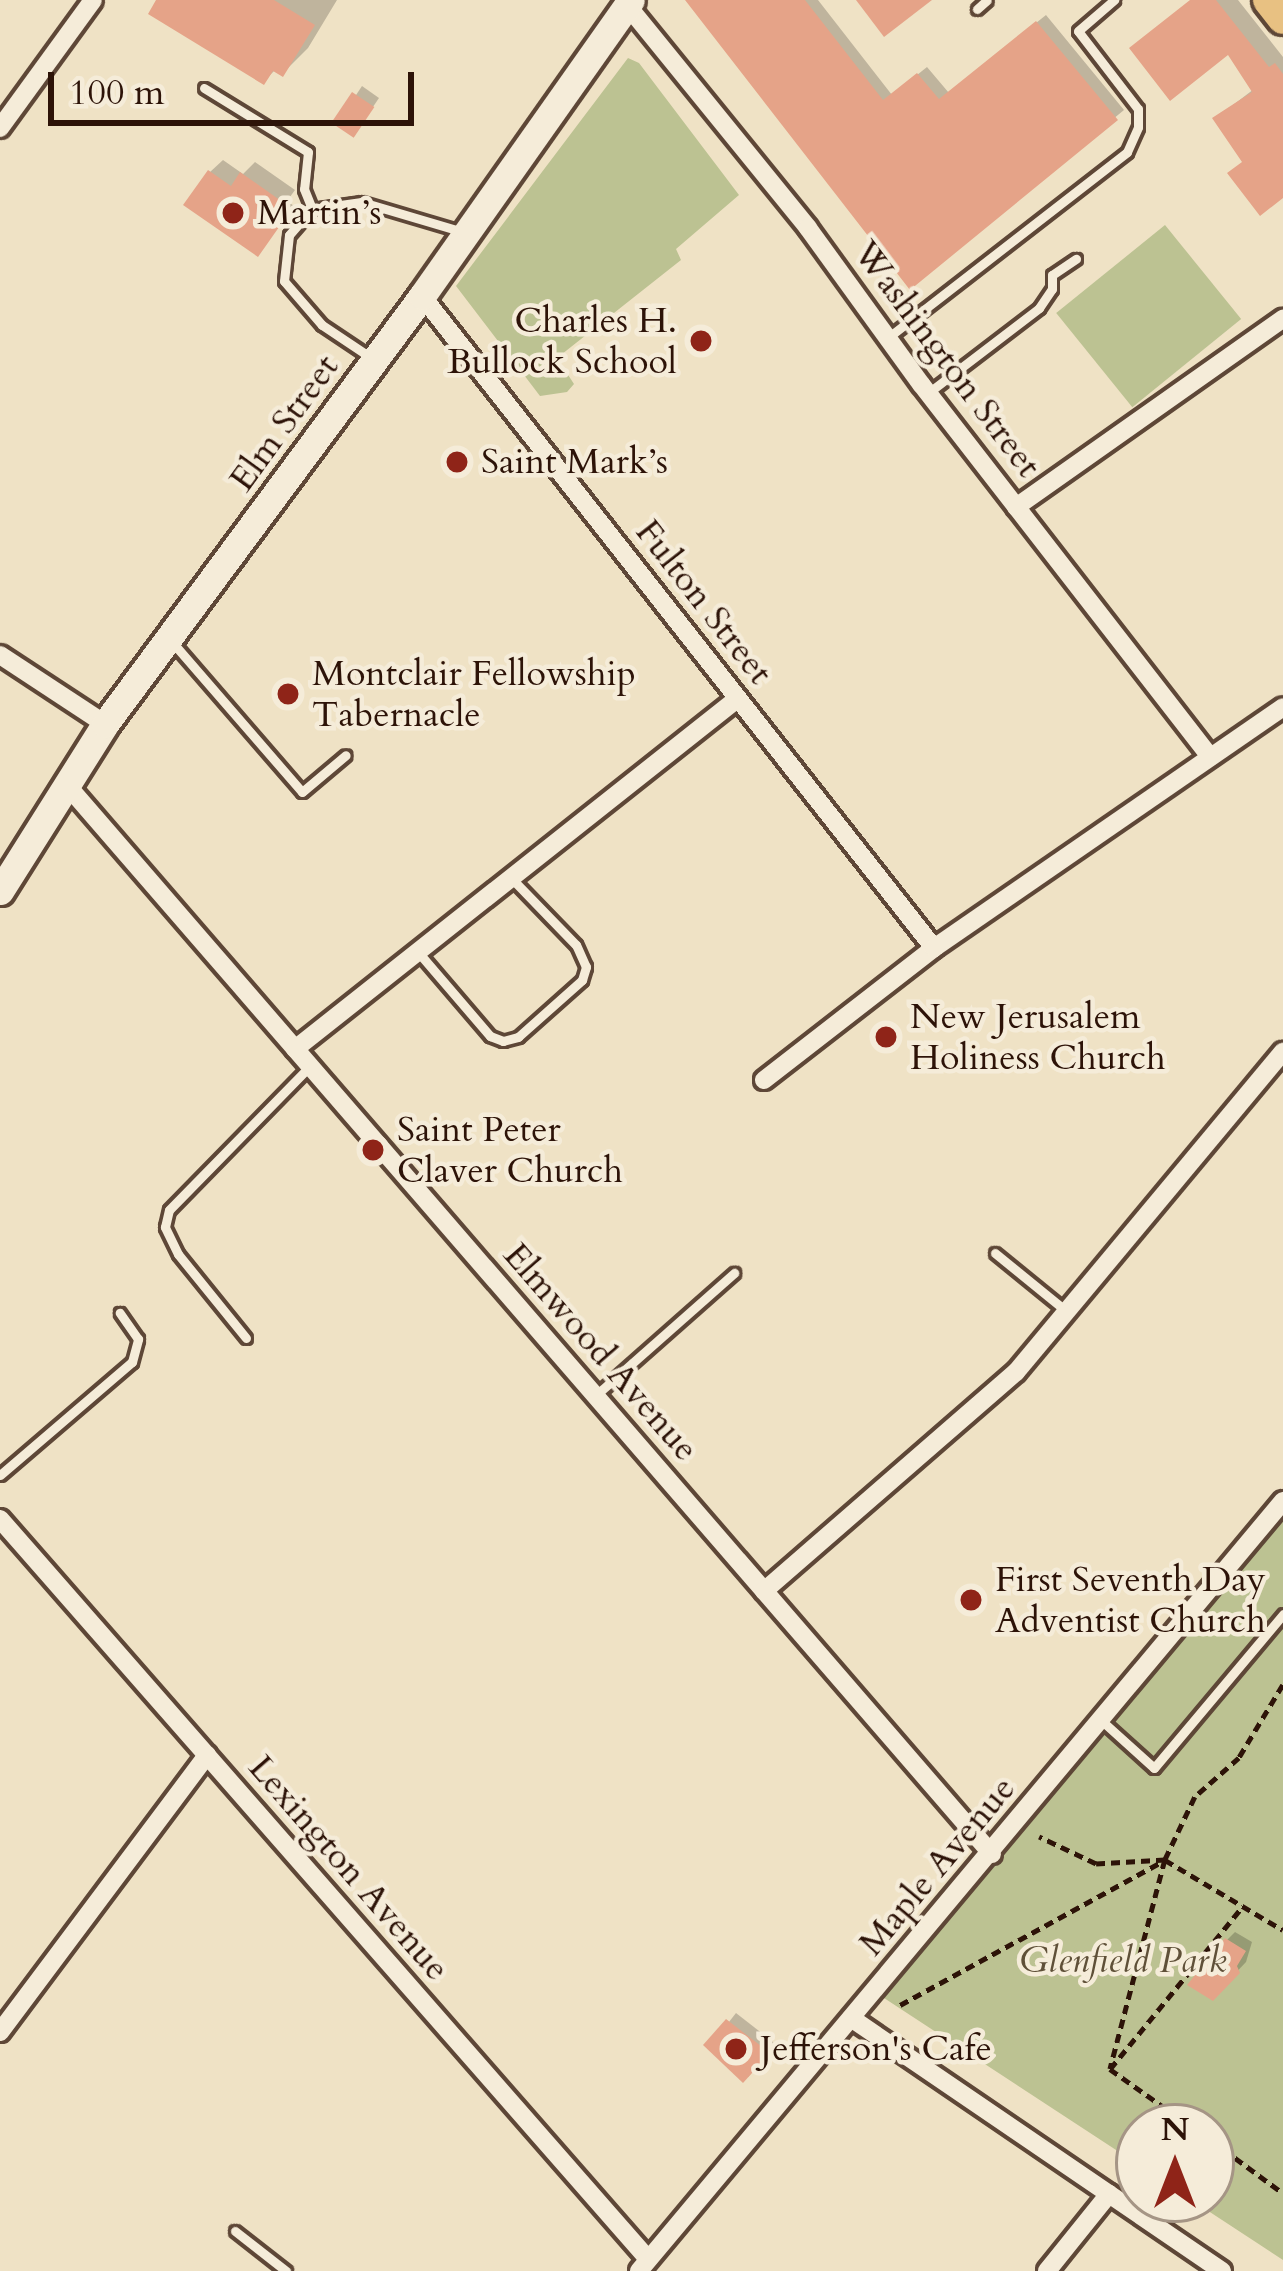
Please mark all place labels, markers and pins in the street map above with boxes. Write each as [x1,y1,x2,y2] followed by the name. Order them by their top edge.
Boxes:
[257,191,382,235] place label: Martin’s
[220,200,246,226] marker: Martin’s
[447,298,677,383] place label: Charles H. Bullock School
[688,328,714,354] marker: Charles H. Bullock School
[481,440,668,484] place label: Saint Mark’s
[444,449,470,475] marker: Saint Mark’s
[312,651,636,736] place label: Montclair Fellowship Tabernacle
[275,681,301,707] marker: Montclair Fellowship Tabernacle
[910,994,1166,1079] place label: New Jerusalem Holiness Church
[873,1024,899,1050] marker: New Jerusalem Holiness Church
[397,1107,623,1192] place label: Saint Peter Claver Church
[360,1137,386,1163] marker: Saint Peter Claver Church
[995,1557,1266,1642] place label: First Seventh Day Adventist Church
[958,1587,984,1613] marker: First Seventh Day Adventist Church
[760,2027,992,2071] place label: Jefferson's Cafe
[723,2036,749,2062] marker: Jefferson's Cafe

